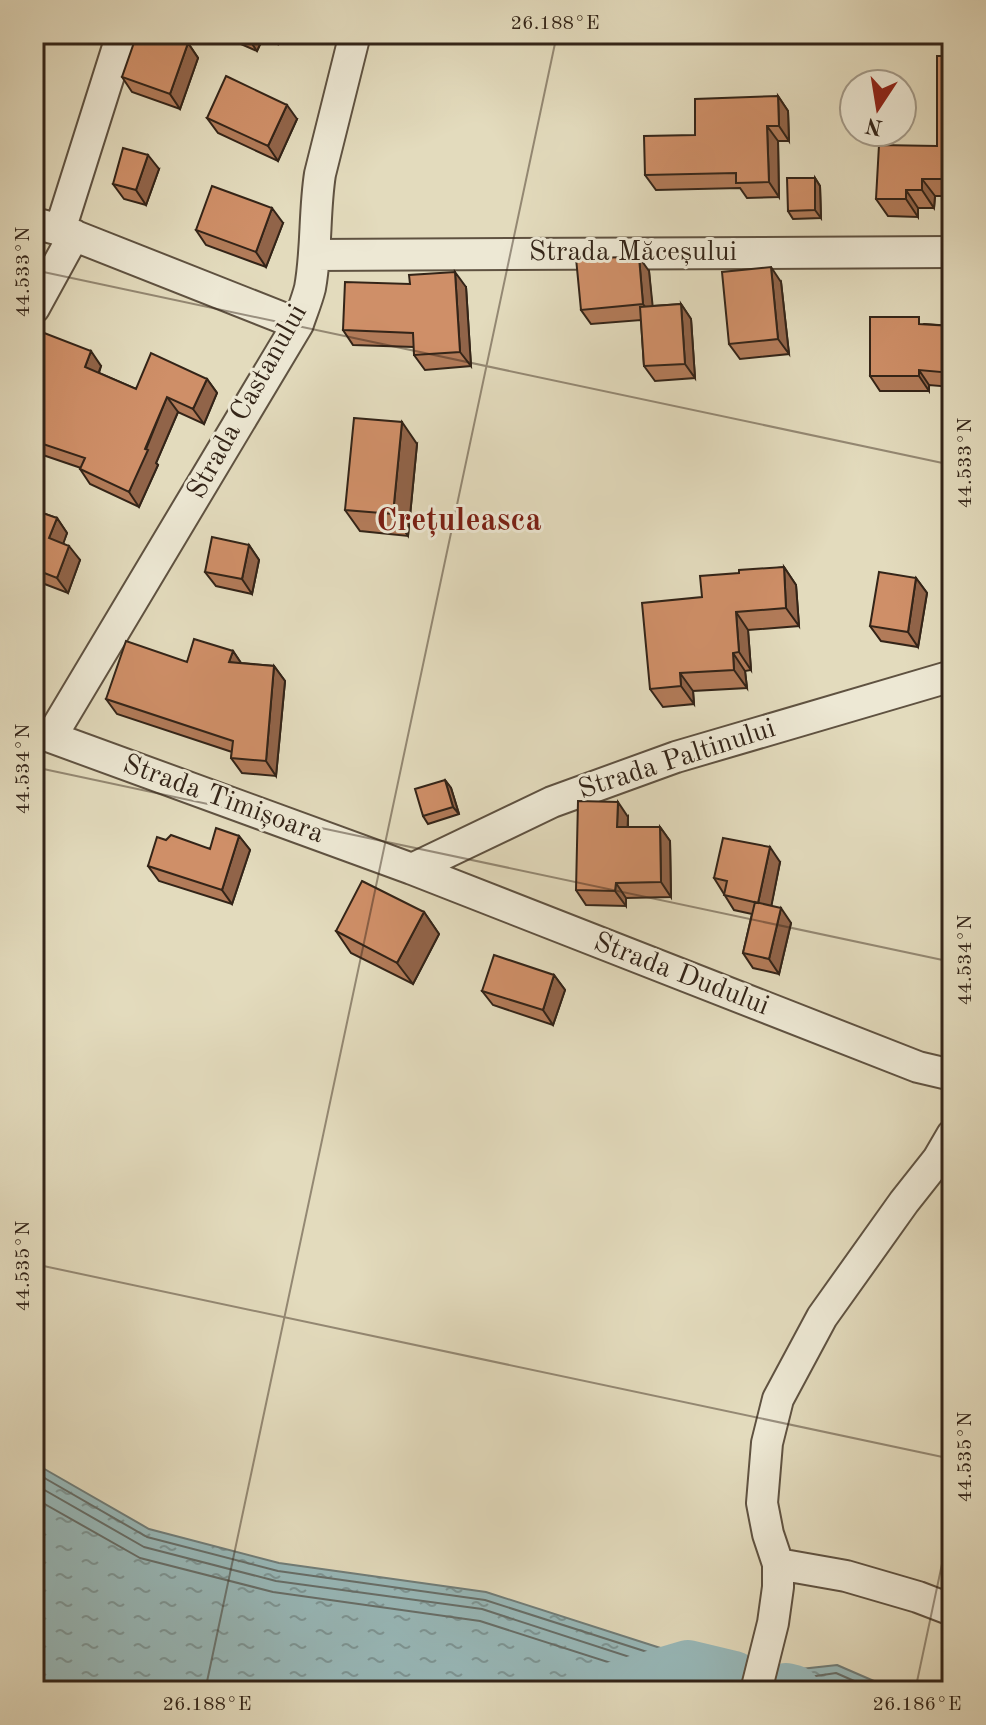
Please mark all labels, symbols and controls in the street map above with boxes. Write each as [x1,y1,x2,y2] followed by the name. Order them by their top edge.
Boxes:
[511,14,600,34] text: 26.188°E
[838,68,918,148] north arrow
[864,113,885,138] text: N
[14,227,34,317] text: 44.533°N
[529,239,737,267] street label: Strada Măceșului
[183,300,313,504] street label: Strada Castanului
[956,418,976,508] text: 44.533°N
[376,506,542,538] district label: Crețuleasca
[575,715,779,805] street label: Strada Paltinului
[14,724,34,814] text: 44.534°N
[119,751,327,849] street label: Strada Timișoara
[956,915,976,1005] text: 44.534°N
[590,929,772,1021] street label: Strada Dudului
[14,1221,34,1311] text: 44.535°N
[956,1412,976,1502] text: 44.535°N
[163,1695,252,1715] text: 26.188°E
[873,1695,962,1715] text: 26.186°E

